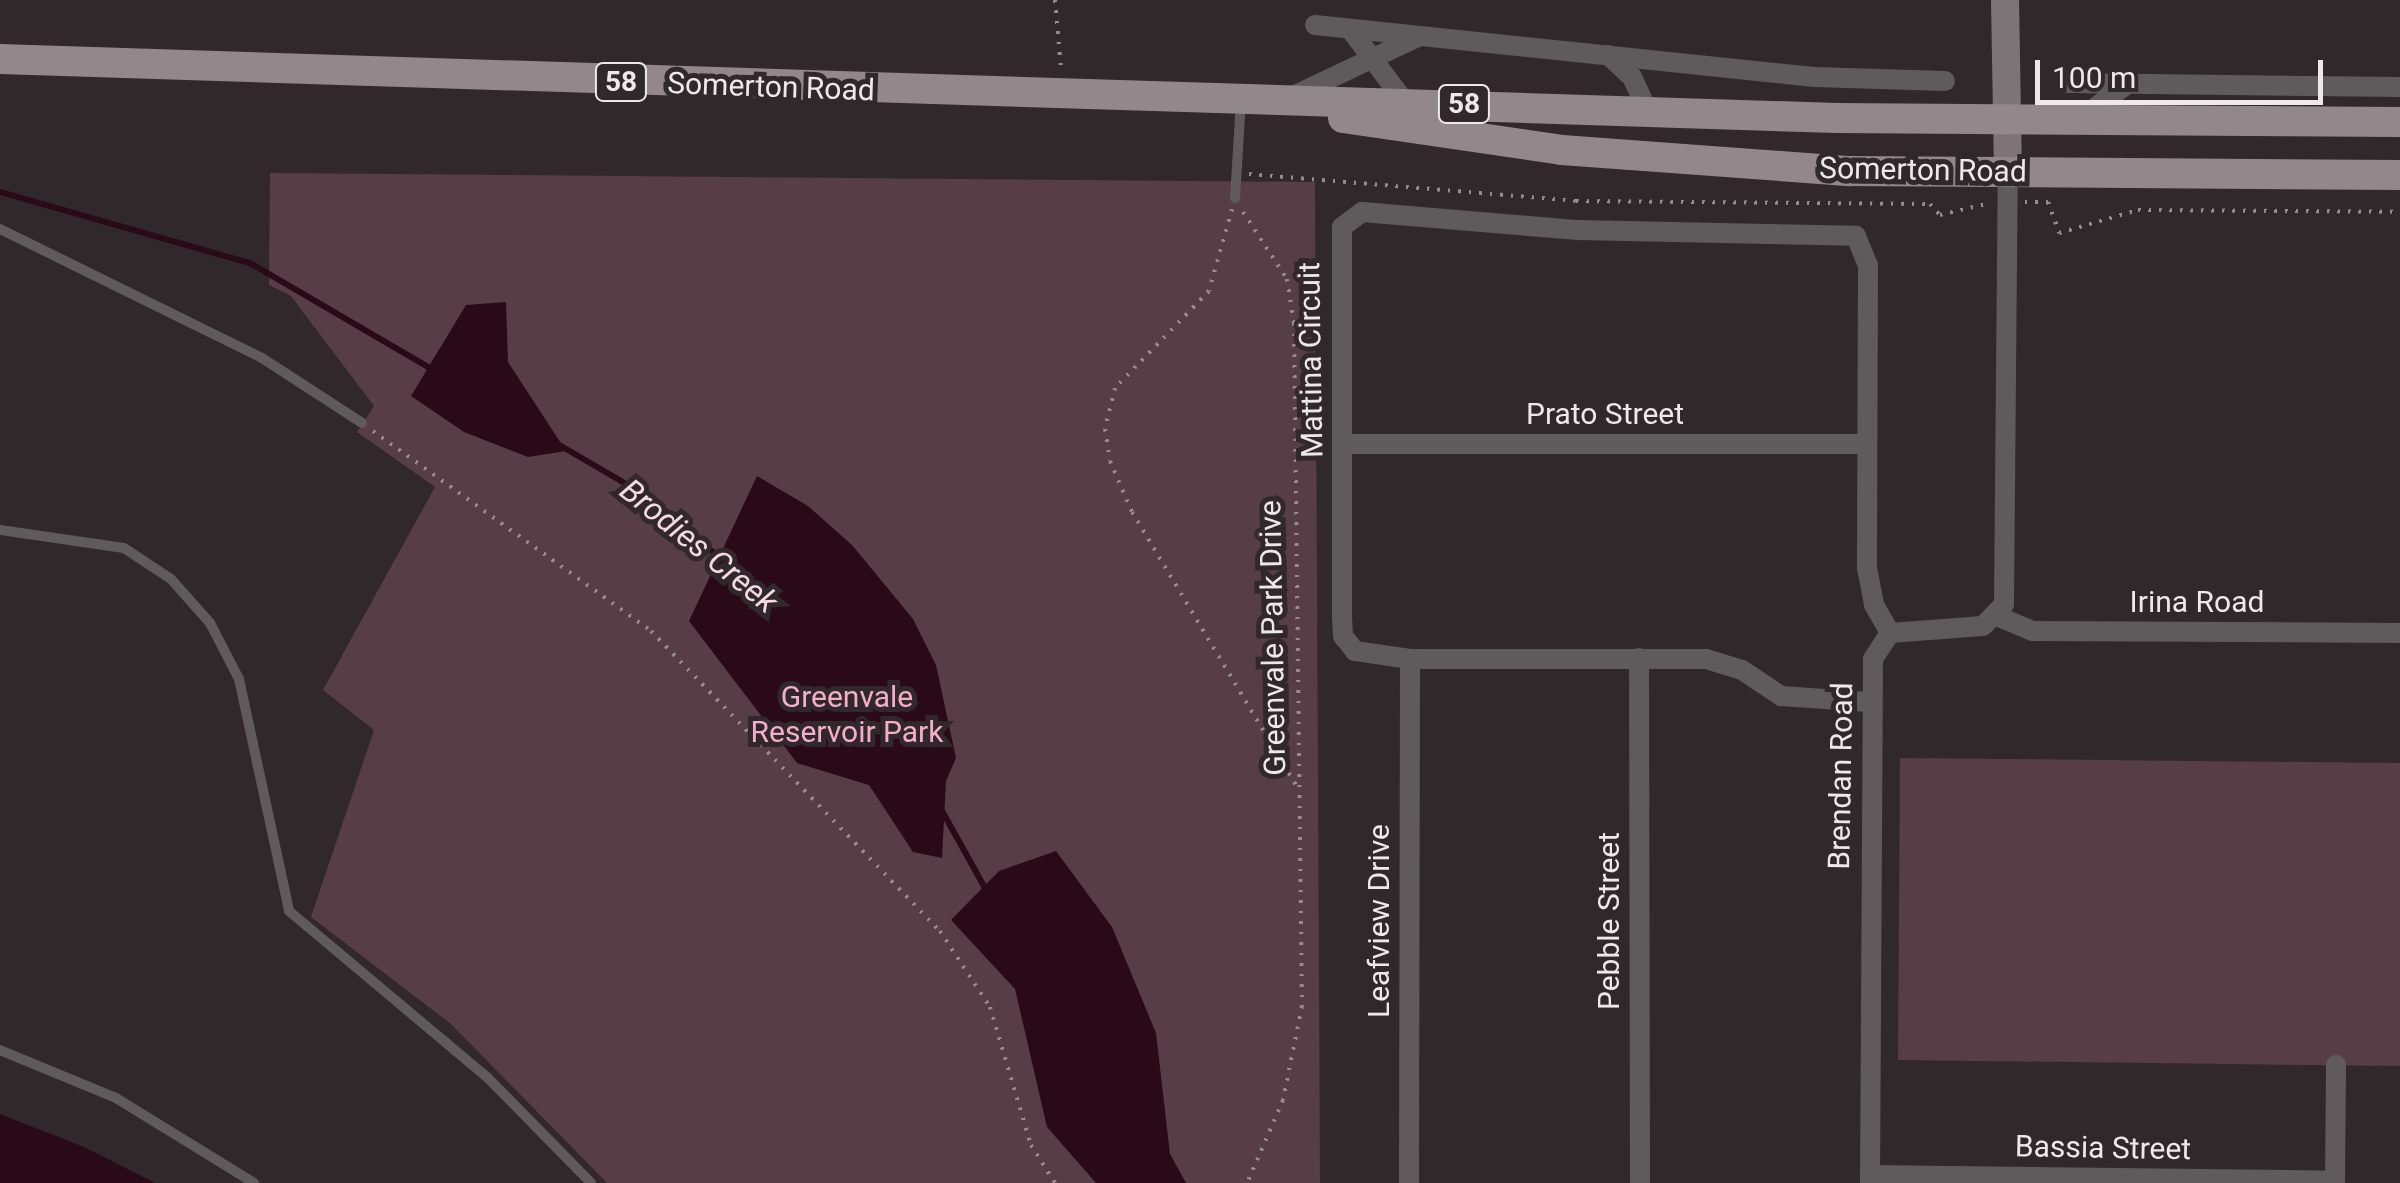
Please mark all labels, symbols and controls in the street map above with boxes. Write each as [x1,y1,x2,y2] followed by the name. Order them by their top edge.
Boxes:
[2040,40,2328,102] scale bar
[594,59,648,105] road number: 58
[2052,60,2136,95] text: 100 m
[667,65,875,109] street label: Somerton Road
[1436,81,1492,127] road number: 58
[1819,150,2027,190] street label: Somerton Road
[1291,262,1331,458] street label: Mattina Circuit
[1526,396,1684,432] street label: Prato Street
[612,471,786,621] water label: Brodies Creek
[1253,500,1293,776] street label: Greenvale Park Drive
[2130,584,2264,620] street label: Irina Road
[751,679,943,750] park label: Greenvale Reservoir Park
[1821,682,1861,870] street label: Brendan Road
[1361,824,1397,1018] street label: Leafview Drive
[1591,832,1627,1010] street label: Pebble Street
[2015,1128,2191,1168] street label: Bassia Street

